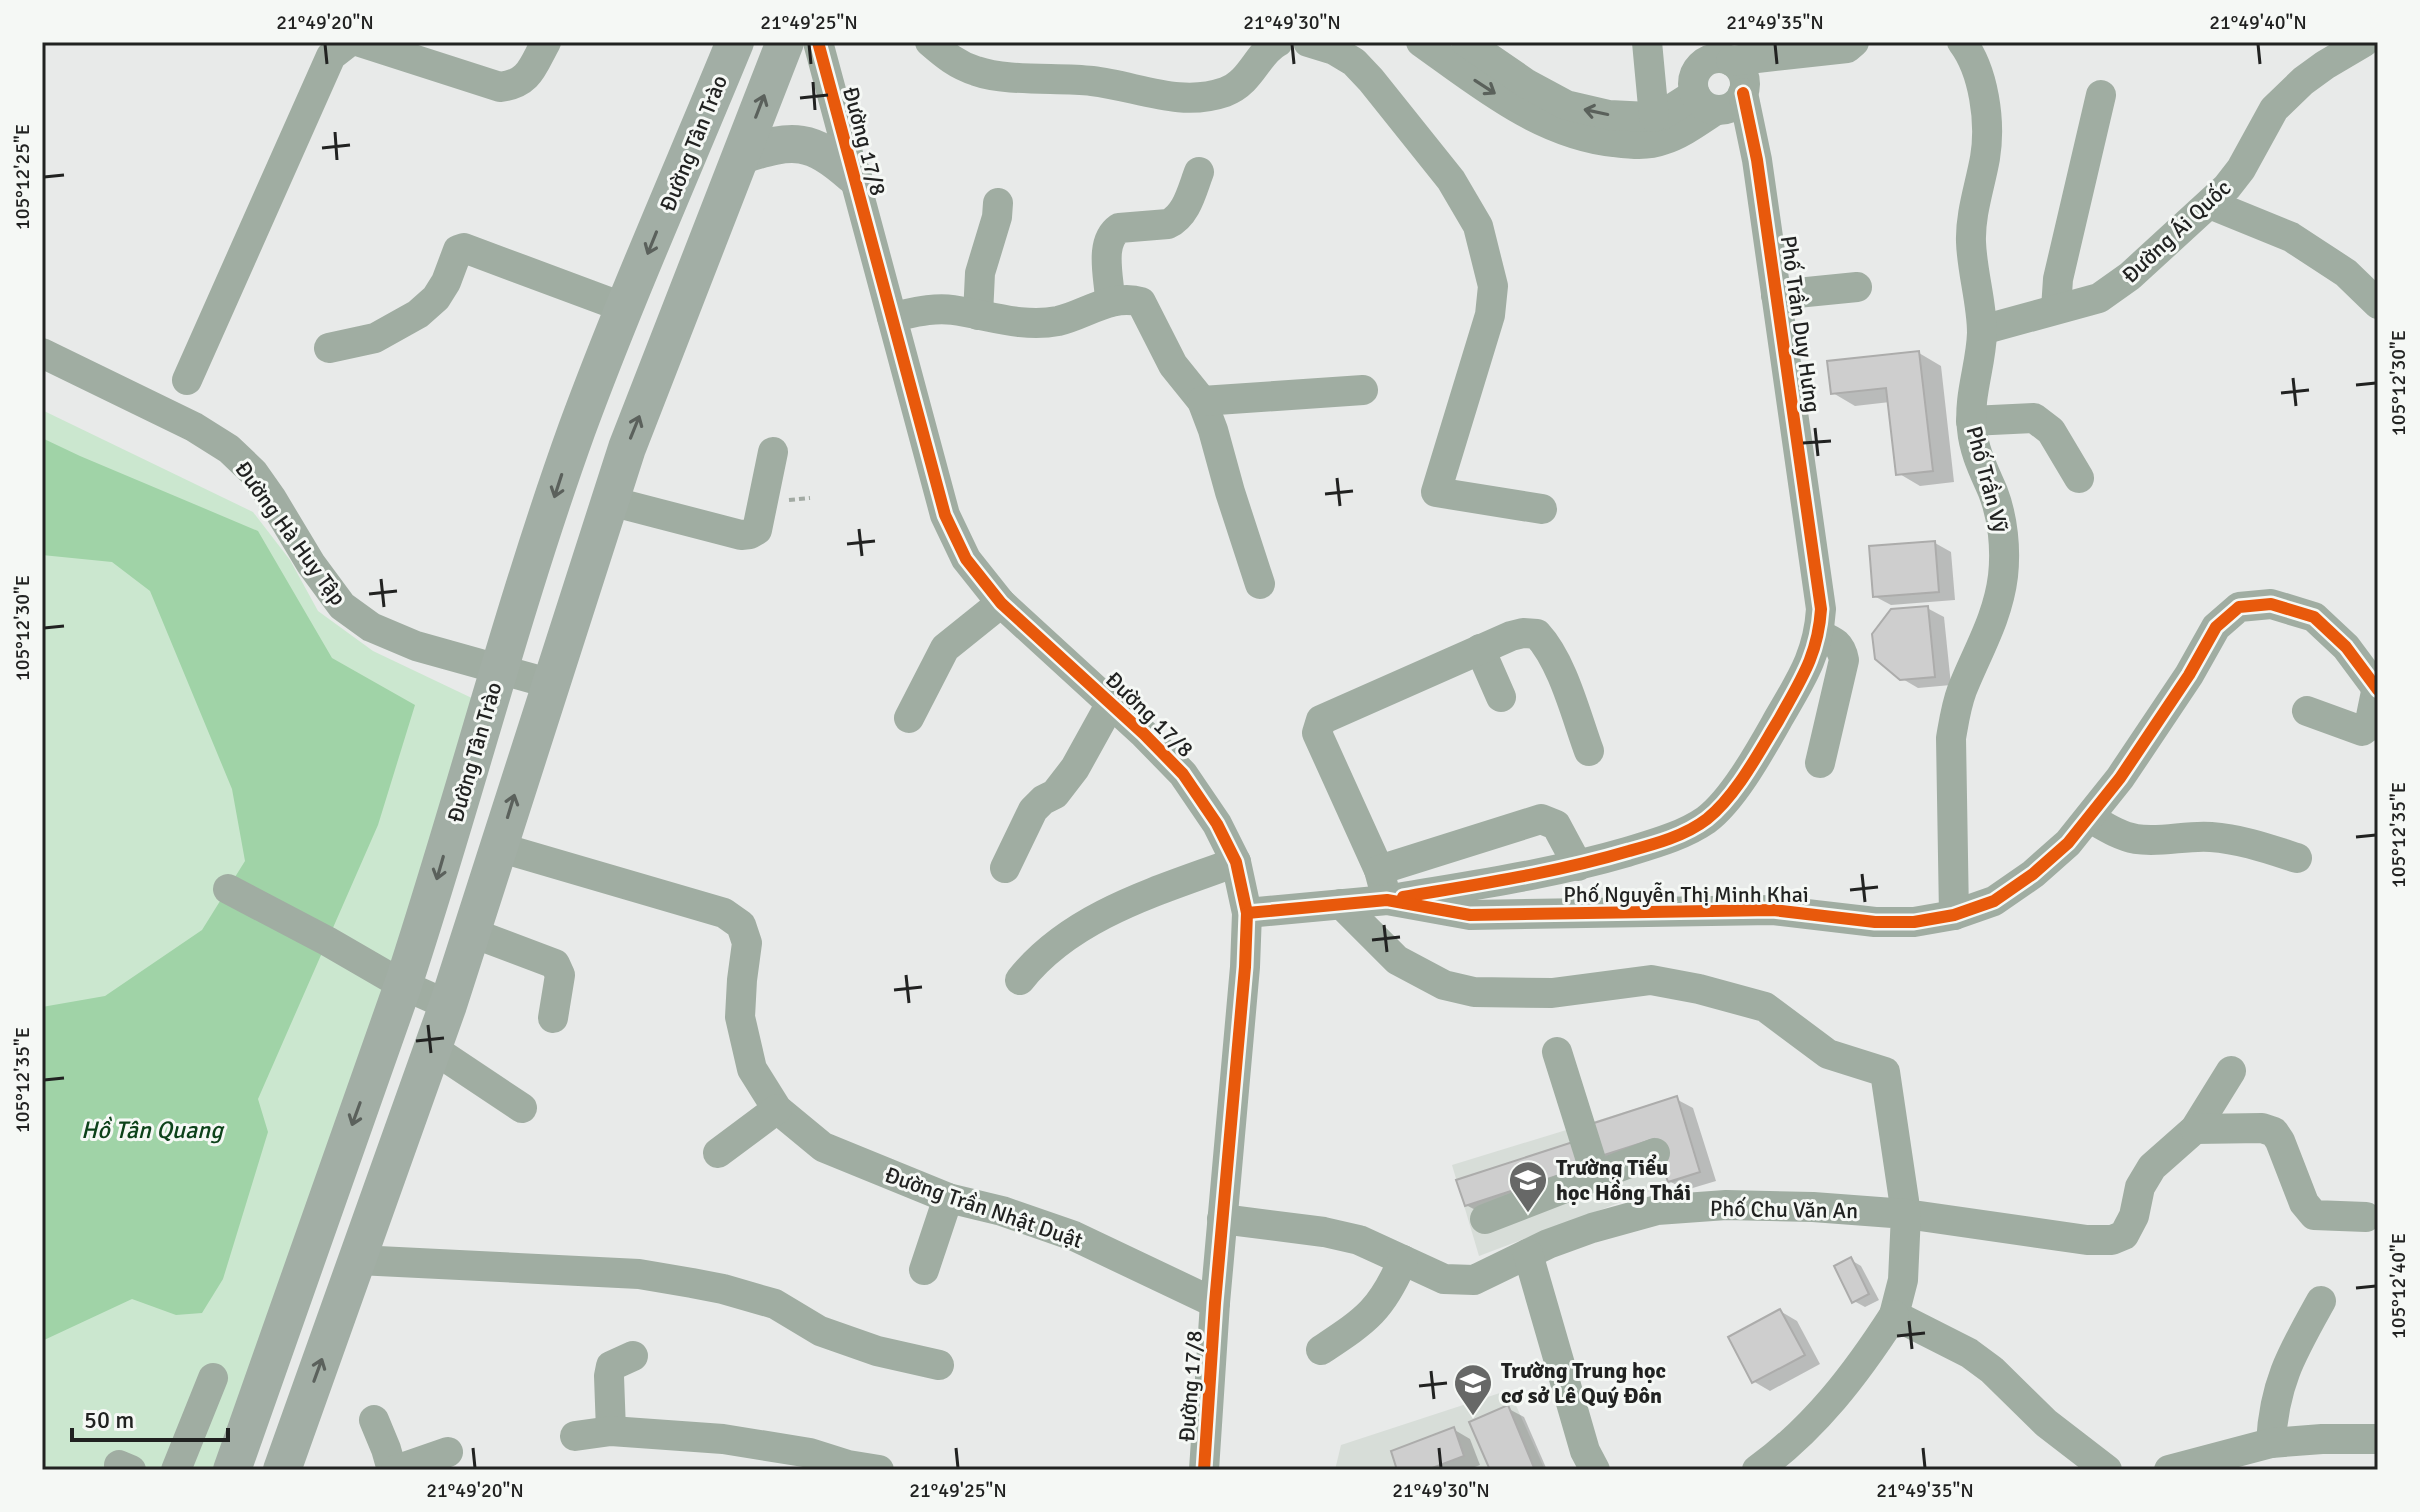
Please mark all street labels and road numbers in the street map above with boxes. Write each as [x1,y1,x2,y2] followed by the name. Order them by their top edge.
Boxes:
[654,71,733,215] street label: Đường Tân Trào
[837,84,892,199] street label: Đường 17/8
[2116,174,2236,289] street label: Đường Ái Quốc
[1775,234,1826,414] street label: Phố Trần Duy Hưng
[1960,423,2015,536] street label: Phố Trần Vỹ
[229,456,352,611] street label: Đường Hà Huy Tập
[1100,666,1199,763] street label: Đường 17/8
[442,679,507,825] street label: Đường Tân Trào
[1563,881,1809,908] street label: Phố Nguyễn Thị Minh Khai
[881,1161,1087,1254] street label: Đường Trần Nhật Duật
[1710,1195,1858,1224] street label: Phố Chu Văn An
[1173,1329,1208,1443] street label: Đường 17/8

